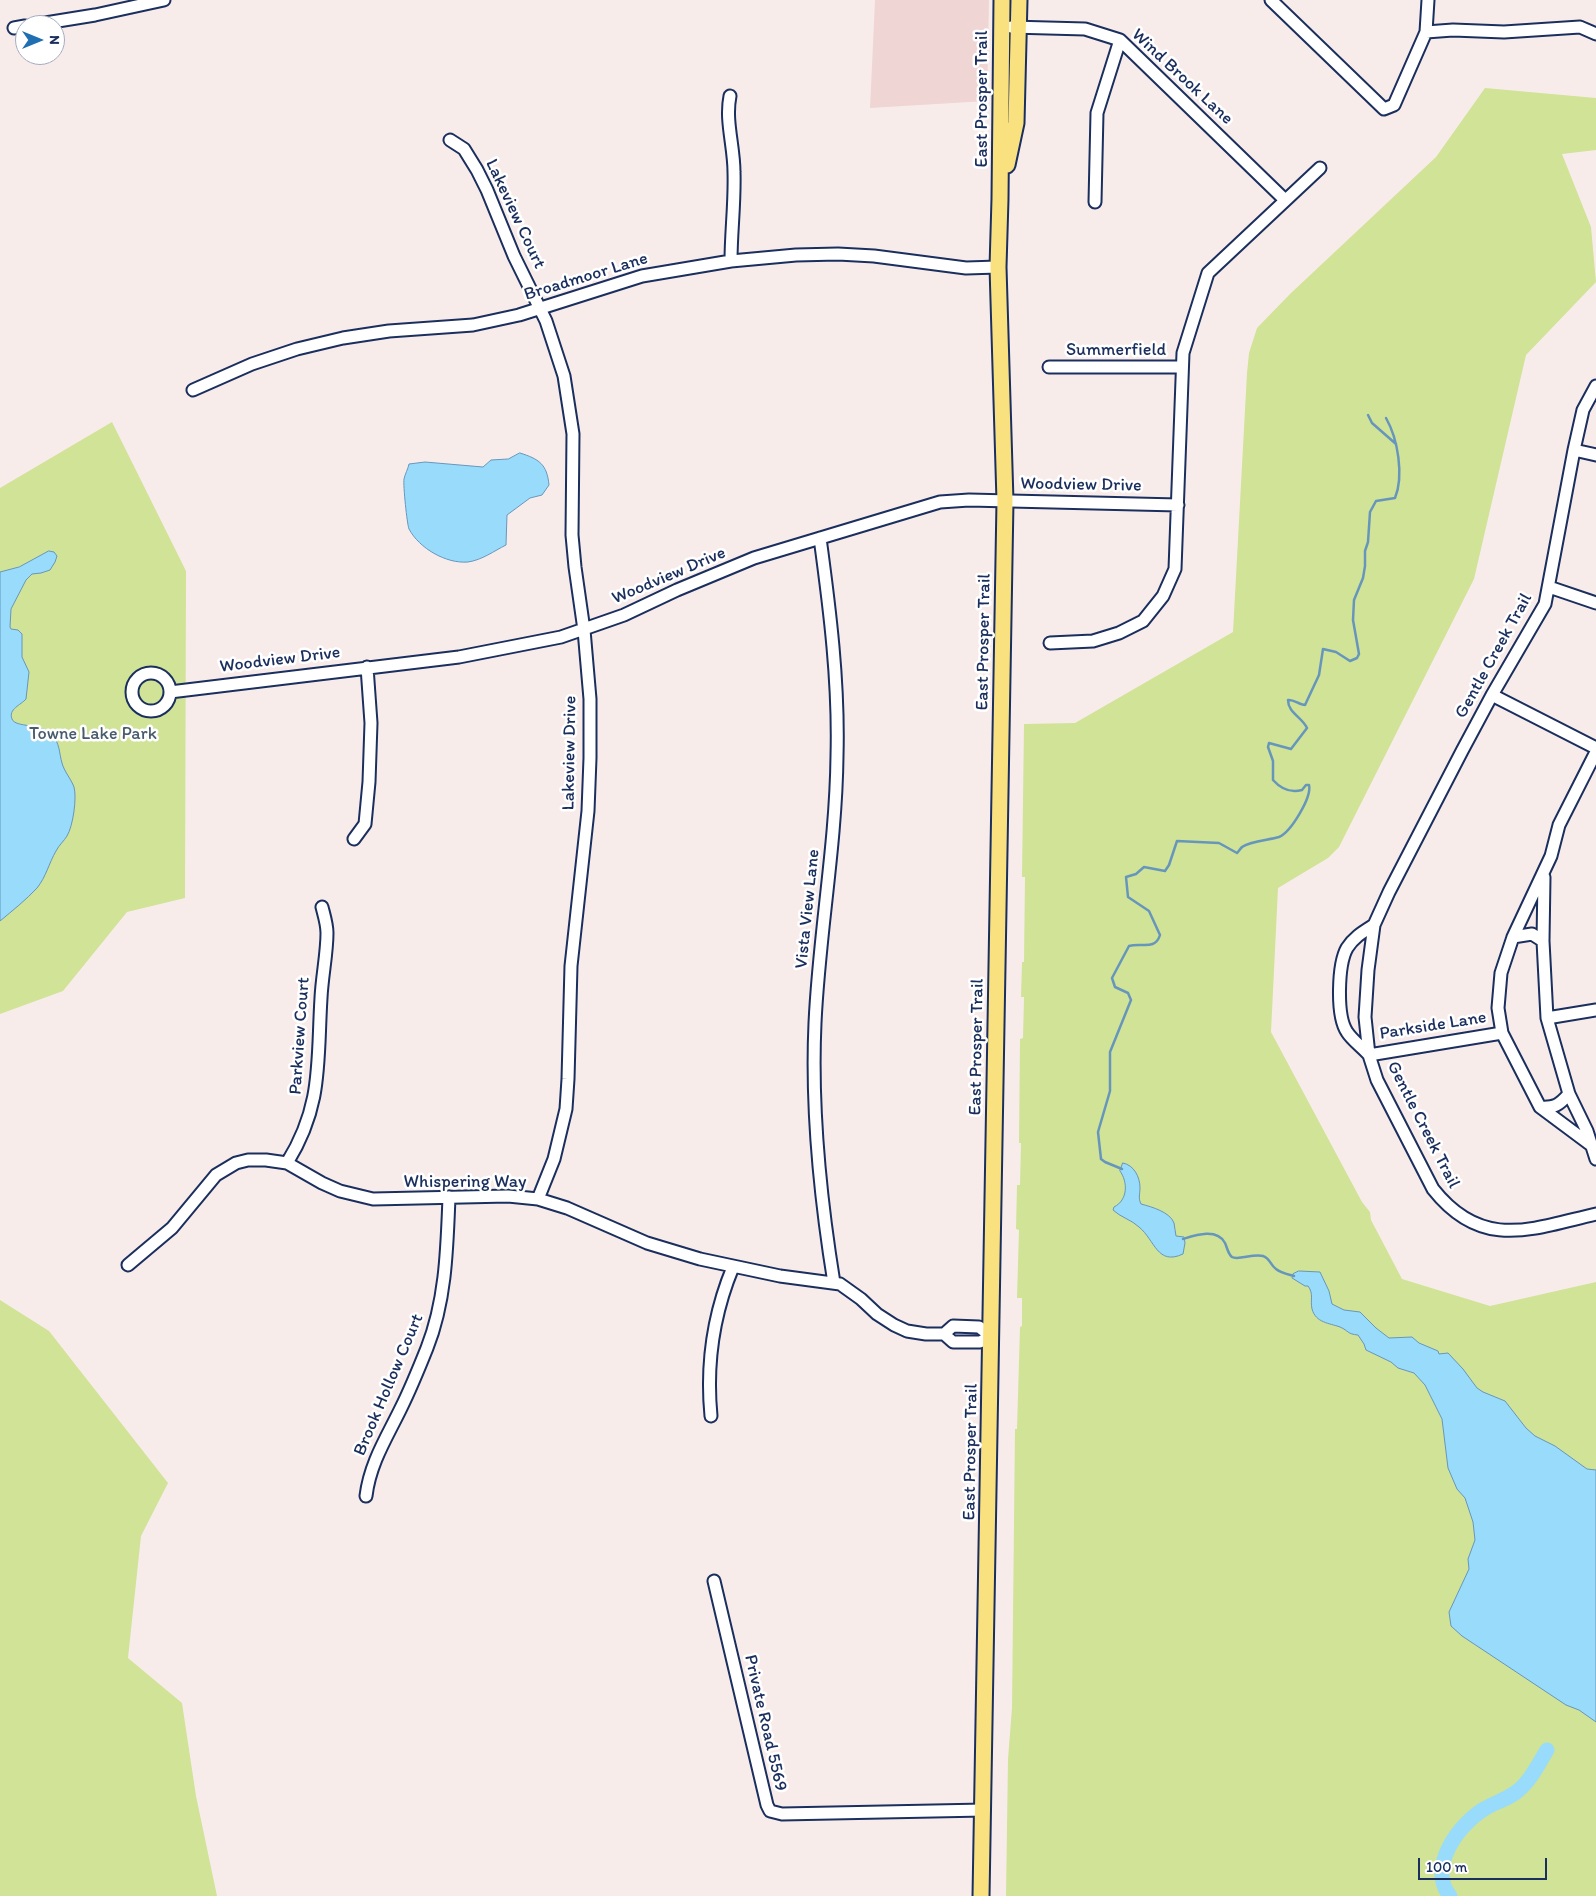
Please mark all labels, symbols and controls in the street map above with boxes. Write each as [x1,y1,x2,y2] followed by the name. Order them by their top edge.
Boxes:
[15,15,65,65] north arrow
[1127,24,1237,130] street label: Wind Brook Lane
[971,30,993,168] street label: East Prosper Trail
[46,35,63,45] text: N
[480,156,550,272] street label: Lakeview Court
[521,248,651,306] street label: Broadmoor Lane
[1066,339,1166,361] street label: Summerfield
[1020,473,1142,497] street label: Woodview Drive
[609,542,729,610] street label: Woodview Drive
[972,573,996,711] street label: East Prosper Trail
[1451,590,1537,722] street label: Gentle Creek Trail
[218,642,342,678] street label: Woodview Drive
[558,695,582,811] street label: Lakeview Drive
[29,723,157,745] park label: Towne Lake Park
[791,848,825,970] street label: Vista View Lane
[285,976,315,1096] street label: Parkview Court
[965,978,989,1116] street label: East Prosper Trail
[1378,1007,1488,1045] street label: Parkside Lane
[1382,1058,1464,1192] street label: Gentle Creek Trail
[404,1171,526,1193] street label: Whispering Way
[349,1311,429,1459] street label: Brook Hollow Court
[959,1383,983,1521] street label: East Prosper Trail
[739,1653,791,1793] street label: Private Road 5569
[1421,1848,1550,1880] scale bar
[1426,1858,1467,1876] text: 100 m

